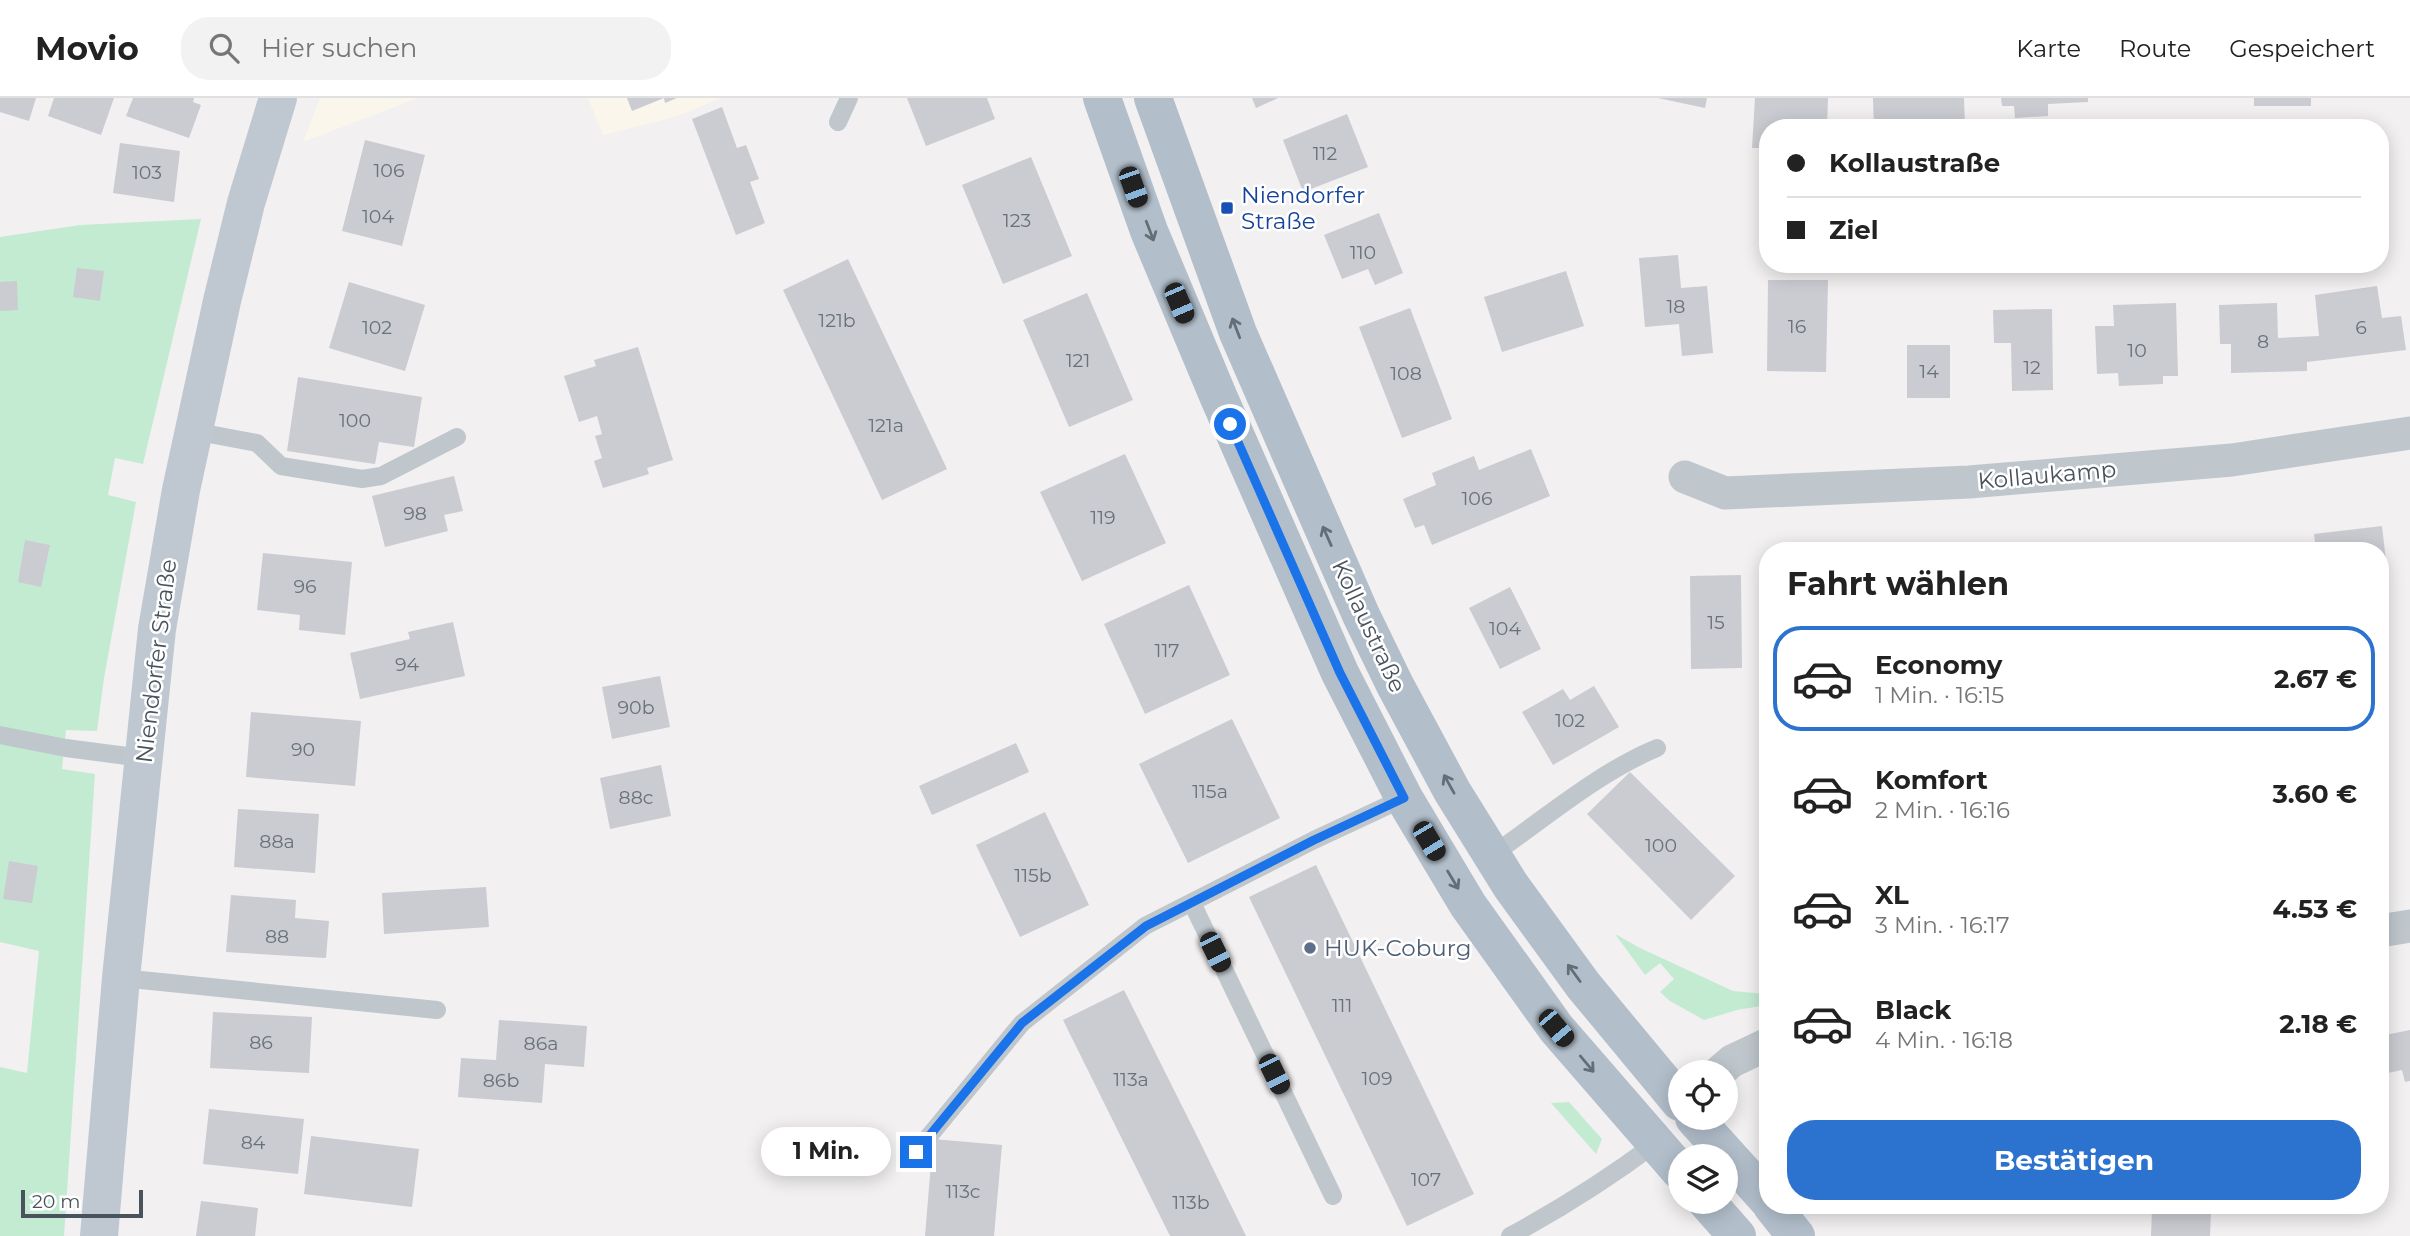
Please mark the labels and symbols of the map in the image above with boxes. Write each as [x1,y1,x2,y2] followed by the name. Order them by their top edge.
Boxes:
[1313,142,1337,165] house number: 112
[373,159,405,182] house number: 106
[132,161,162,184] house number: 103
[1116,164,1151,210] car
[1241,181,1365,235] place label: Niendorfer Straße
[1219,200,1235,216] marker: Niendorfer Straße
[362,205,394,228] house number: 104
[1003,209,1031,232] house number: 123
[1144,220,1157,242] one-way arrow
[1350,241,1376,264] house number: 110
[1162,280,1197,326] car
[1667,295,1685,318] house number: 18
[818,309,856,332] house number: 121b
[1788,315,1806,338] house number: 16
[362,316,392,339] house number: 102
[2355,316,2367,339] house number: 6
[1229,317,1241,339] one-way arrow
[2257,330,2269,353] house number: 8
[2127,339,2147,362] house number: 10
[1066,349,1090,372] house number: 121
[2023,356,2041,379] house number: 12
[1919,360,1939,383] house number: 14
[1390,362,1422,385] house number: 108
[1214,408,1246,440] route start
[339,409,371,432] house number: 100
[868,414,904,437] house number: 121a
[1977,455,2117,495] street label: Kollaukamp
[1461,487,1493,510] house number: 106
[403,502,427,525] house number: 98
[1090,506,1116,529] house number: 119
[1320,526,1333,547] one-way arrow
[1326,555,1412,697] street label: Kollaustraße
[130,558,182,764] street label: Niendorfer Straße
[293,575,317,598] house number: 96
[1707,611,1725,634] house number: 15
[1489,617,1521,640] house number: 104
[1155,639,1179,662] house number: 117
[395,653,420,676] house number: 94
[617,696,655,719] house number: 90b
[1555,709,1585,732] house number: 102
[291,738,315,761] house number: 90
[1442,774,1455,795] one-way arrow
[1192,780,1228,803] house number: 115a
[619,786,653,809] house number: 88c
[1410,818,1449,864] car
[259,830,295,853] house number: 88a
[1645,834,1677,857] house number: 100
[1014,864,1052,887] house number: 115b
[1447,870,1461,890] one-way arrow
[265,925,289,948] house number: 88
[1197,929,1234,975] car
[1324,934,1471,962] place label: HUK-Coburg
[1302,940,1318,956] marker: HUK-Coburg
[1567,965,1582,983] one-way arrow
[1332,994,1352,1017] house number: 111
[1535,1005,1578,1051] car
[249,1031,273,1054] house number: 86
[524,1032,558,1055] house number: 86a
[1256,1051,1293,1097] car
[1579,1055,1595,1073] one-way arrow
[1361,1067,1393,1090] house number: 109
[1113,1068,1149,1091] house number: 113a
[483,1069,519,1092] house number: 86b
[762,1128,892,1176] callout: 1 Min.
[241,1131,266,1154] house number: 84
[900,1136,932,1168] route end
[1411,1168,1441,1191] house number: 107
[945,1180,981,1203] house number: 113c
[21,1187,144,1219] scale bar
[1172,1191,1210,1214] house number: 113b

